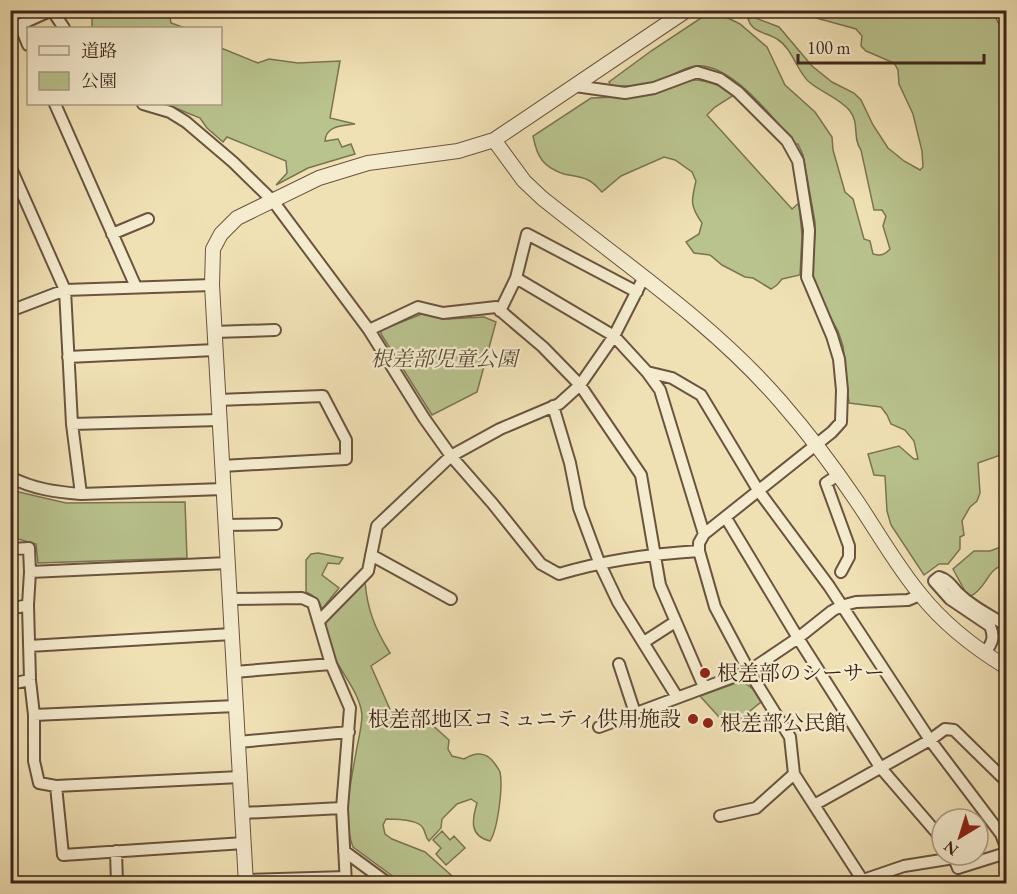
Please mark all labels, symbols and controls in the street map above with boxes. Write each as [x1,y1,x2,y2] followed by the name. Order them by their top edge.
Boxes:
[27,27,222,105] legend
[798,27,984,65] scale bar
[807,36,851,59] text: 100 m
[81,39,117,62] text: 道路
[81,69,117,92] text: 公園
[371,345,520,372] park label: 根差部児童公園
[717,659,885,686] place label: 根差部のシーサー
[698,666,712,680] marker: 根差部のシーサー
[368,705,681,732] place label: 根差部地区コミュニティ供用施設
[720,709,846,736] place label: 根差部公民館
[686,712,700,726] marker: 根差部地区コミュニティ供用施設
[701,716,715,730] marker: 根差部公民館
[930,807,990,867] north arrow
[939,836,963,861] text: N

